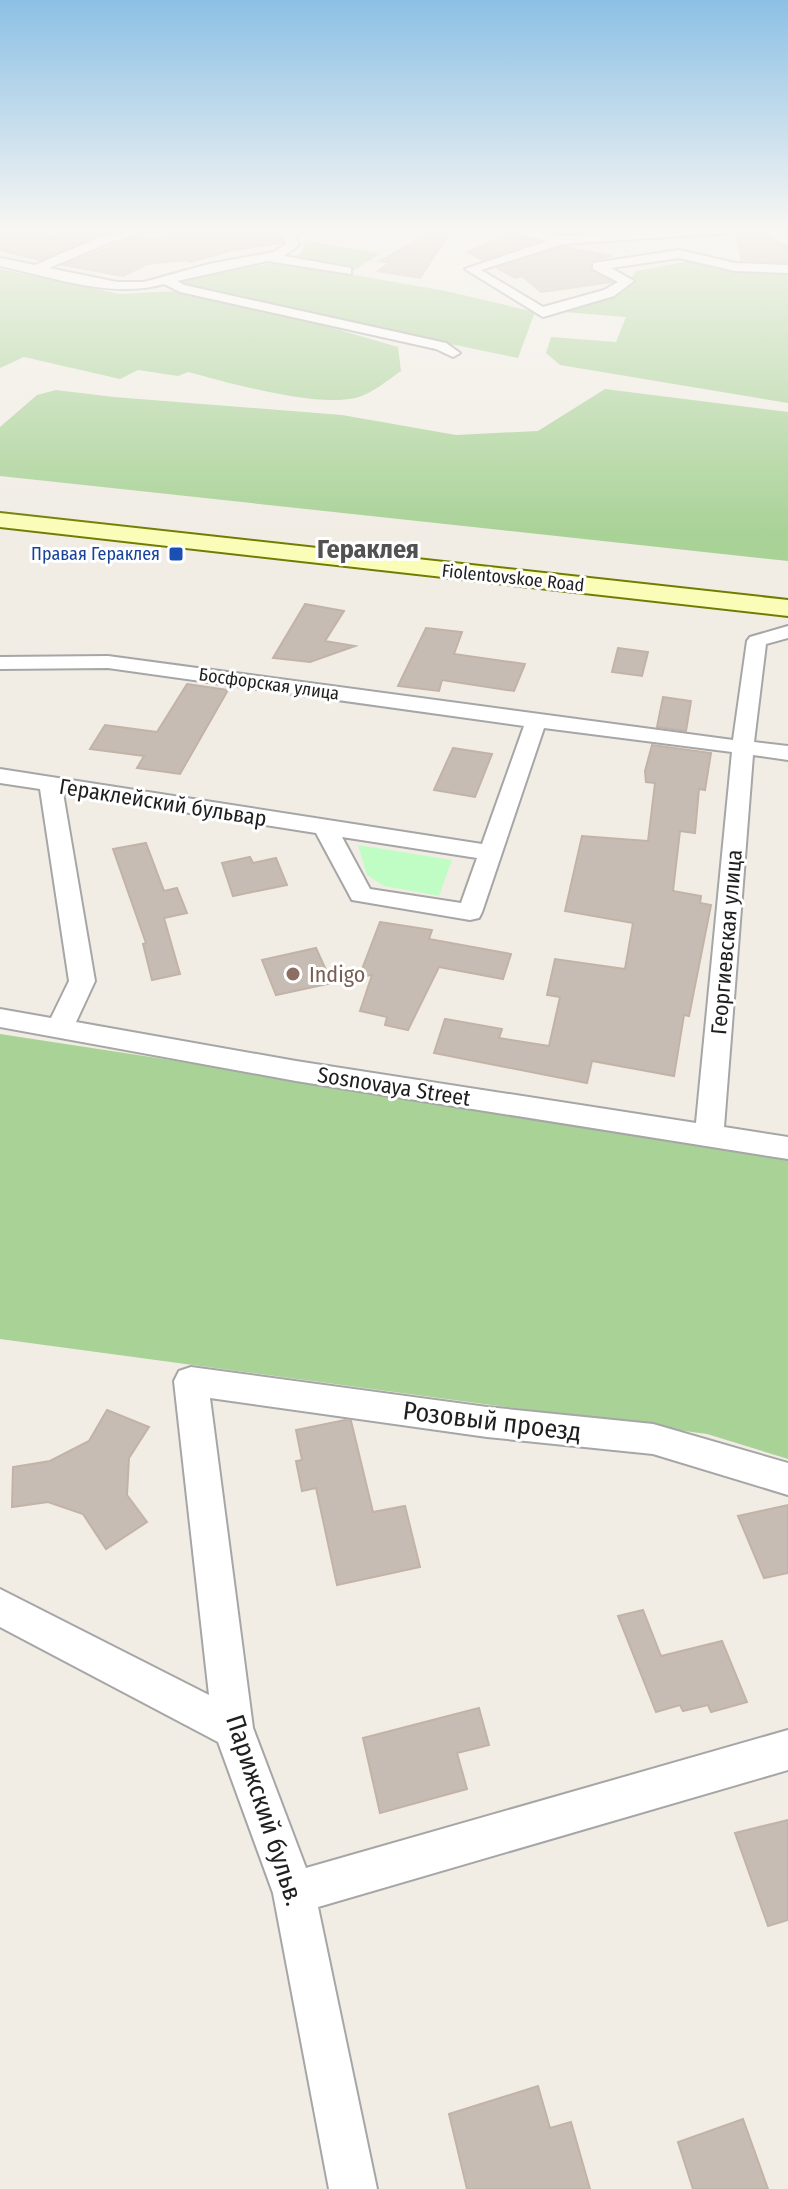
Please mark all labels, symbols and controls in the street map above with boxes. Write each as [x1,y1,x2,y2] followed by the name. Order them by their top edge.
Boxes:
[317,534,419,565] district label: Гераклея
[31,543,160,565] place label: Правая Гераклея
[167,545,185,563] marker: Правая Гераклея
[441,560,585,596] street label: Fiolentovskoe Road
[197,663,341,705] street label: Босфорская улица
[57,773,269,832] street label: Гераклейский бульвар
[705,848,748,1036] street label: Георгиевская улица
[309,961,365,988] place label: Indigo
[284,965,302,983] marker: Indigo
[316,1061,473,1112] street label: Sosnovaya Street
[401,1395,583,1448] street label: Розовый проезд
[219,1711,310,1909] street label: Парижский бульв.

